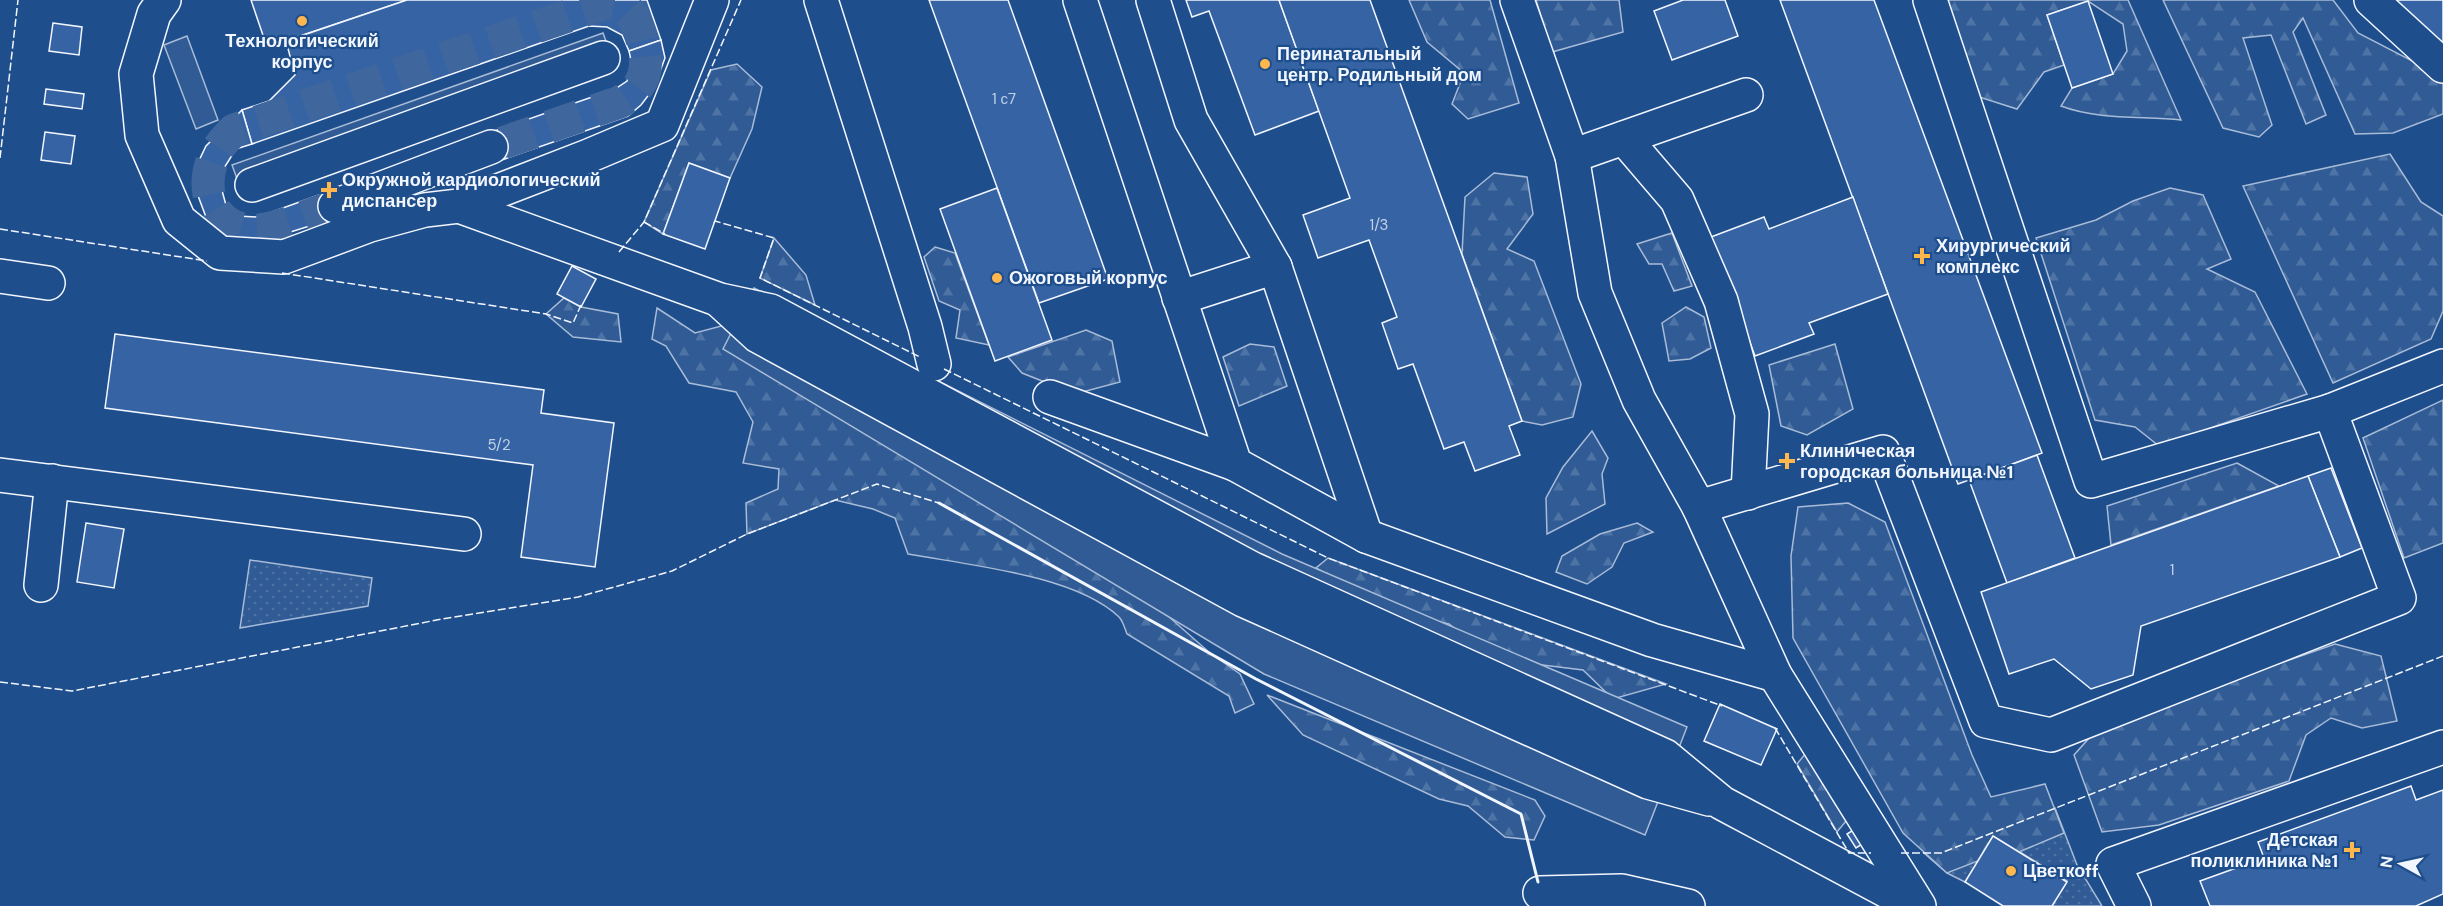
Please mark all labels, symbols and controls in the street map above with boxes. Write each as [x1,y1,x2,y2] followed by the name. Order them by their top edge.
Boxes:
[295,14,309,28] marker: Технологический корпус
[225,29,379,74] place label: Технологический корпус
[1277,42,1482,87] place label: Перинатальный центр. Родильный дом
[1258,57,1272,71] marker: Перинатальный центр. Родильный дом
[992,89,1016,109] house number: 1 с7
[342,168,601,213] place label: Окружной кардиологический диспансер
[320,181,338,199] marker: Окружной кардиологический диспансер
[1370,215,1388,235] house number: 1/3
[1936,234,2071,279] place label: Хирургический комплекс
[1913,247,1931,265] marker: Хирургический комплекс
[1009,266,1168,290] place label: Ожоговый корпус
[990,271,1004,285] marker: Ожоговый корпус
[487,435,511,455] house number: 5/2
[1800,439,2013,484] place label: Клиническая городская больница №1
[1778,452,1796,470] marker: Клиническая городская больница №1
[2170,560,2174,580] house number: 1
[2191,828,2338,873] place label: Детская поликлиника №1
[2371,834,2431,894] north arrow
[2343,841,2361,859] marker: Детская поликлиника №1
[2375,855,2398,869] text: N
[2023,859,2099,883] place label: Цветкоff
[2004,864,2018,878] marker: Цветкоff

